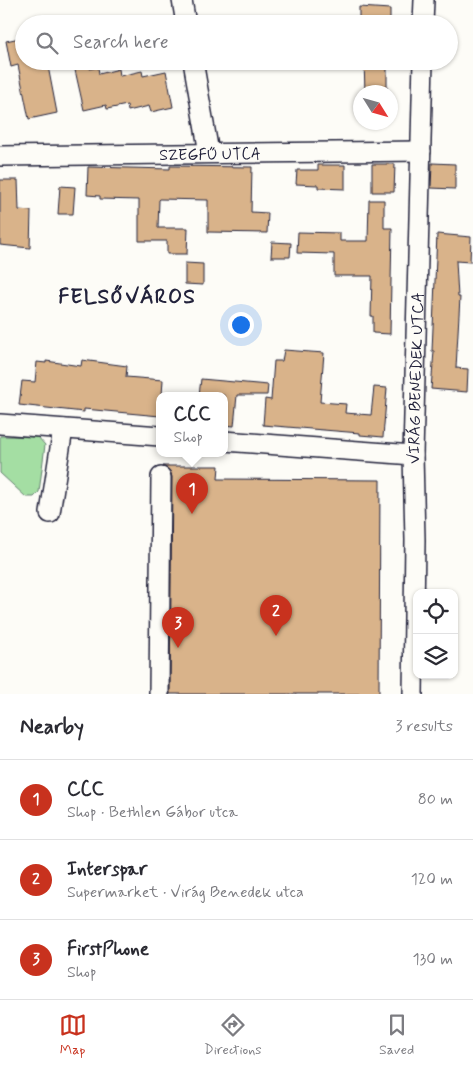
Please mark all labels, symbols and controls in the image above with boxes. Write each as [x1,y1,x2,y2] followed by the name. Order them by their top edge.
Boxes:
[15,15,458,70] search box
[33,29,61,57] icon: search
[73,30,169,55] text: Search here
[353,85,398,130] north arrow
[159,144,261,166] street label: SZEGFŰ UTCA
[58,283,196,311] district label: FELSŐVÁROS
[404,292,429,464] street label: VIRÁG BENEDEK UTCA
[228,312,254,338] your location
[156,392,228,457] popup
[174,402,210,427] text: CCC
[174,427,203,448] text: Shop
[176,473,208,514] pin: 1
[413,589,458,679] map controls
[413,589,458,634] button: locate
[260,595,292,636] pin: 2
[162,607,194,648] pin: 3
[413,634,458,679] button: layers
[20,713,84,741] text: Nearby
[395,716,453,737] text: 3 results
[67,777,104,802] text: CCC
[32,789,40,810] text: 1
[418,789,453,810] text: 80 m
[67,802,238,823] text: Shop · Bethlen Gábor utca
[67,857,147,882] text: Interspar
[32,869,40,890] text: 2
[411,869,453,890] text: 120 m
[67,882,304,903] text: Supermarket · Virág Benedek utca
[67,937,149,962] text: FirstPhone
[32,949,40,970] text: 3
[412,949,453,970] text: 130 m
[67,962,96,983] text: Shop
[59,1011,87,1059] tab: Map
[204,1011,262,1059] tab: Directions
[379,1011,414,1059] tab: Saved

